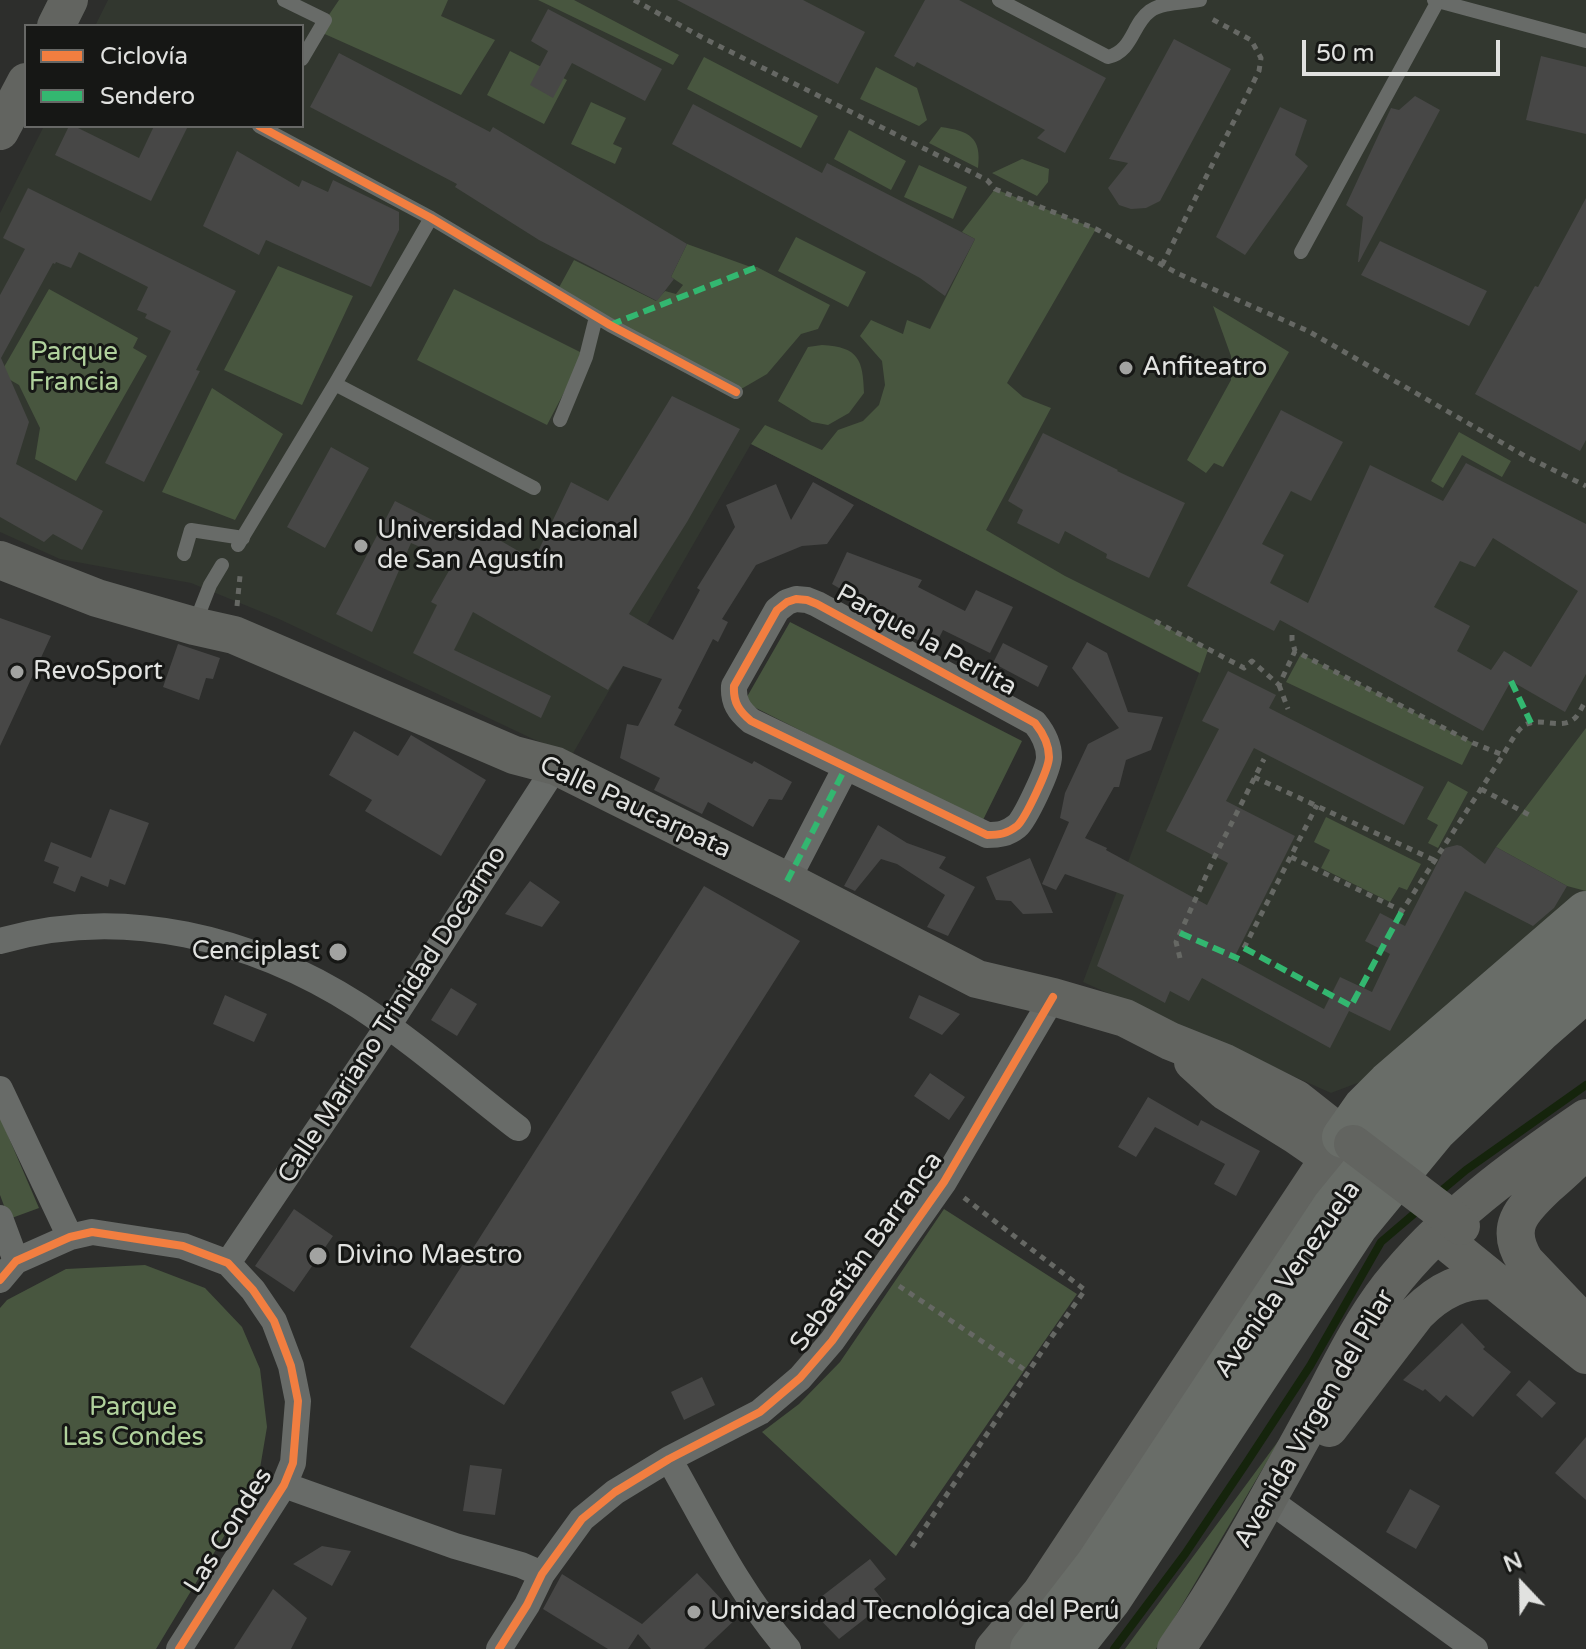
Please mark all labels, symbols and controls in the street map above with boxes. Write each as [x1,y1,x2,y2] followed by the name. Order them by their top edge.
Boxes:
[24,24,304,128] legend
[1306,24,1504,74] scale bar
[1316,39,1374,68] text: 50 m
[100,42,188,71] text: Ciclovía
[100,82,195,111] text: Sendero
[29,337,119,398] park label: Parque Francia
[1142,352,1267,384] place label: Anfiteatro
[1117,359,1135,377] marker: Anfiteatro
[377,515,639,576] place label: Universidad Nacional de San Agustín
[352,537,370,555] marker: Universidad Nacional de San Agustín
[830,578,1022,704] street label: Parque la Perlita
[33,656,163,688] place label: RevoSport
[8,663,26,681] marker: RevoSport
[534,750,736,866] street label: Calle Paucarpata
[272,840,514,1190] street label: Calle Mariano Trinidad Docarmo
[192,936,320,968] place label: Cenciplast
[327,941,349,963] marker: Cenciplast
[784,1146,950,1358] street label: Sebastián Barranca
[1208,1175,1368,1385] street label: Avenida Venezuela
[336,1240,523,1272] place label: Divino Maestro
[307,1245,329,1267] marker: Divino Maestro
[1228,1284,1402,1554] street label: Avenida Virgen del Pilar
[62,1392,204,1454] park label: Parque Las Condes
[178,1463,280,1599] street label: Las Condes
[1482,1545,1562,1625] north arrow
[1500,1547,1526,1578] text: N
[710,1596,1120,1628] place label: Universidad Tecnológica del Perú
[685,1603,703,1621] marker: Universidad Tecnológica del Perú

